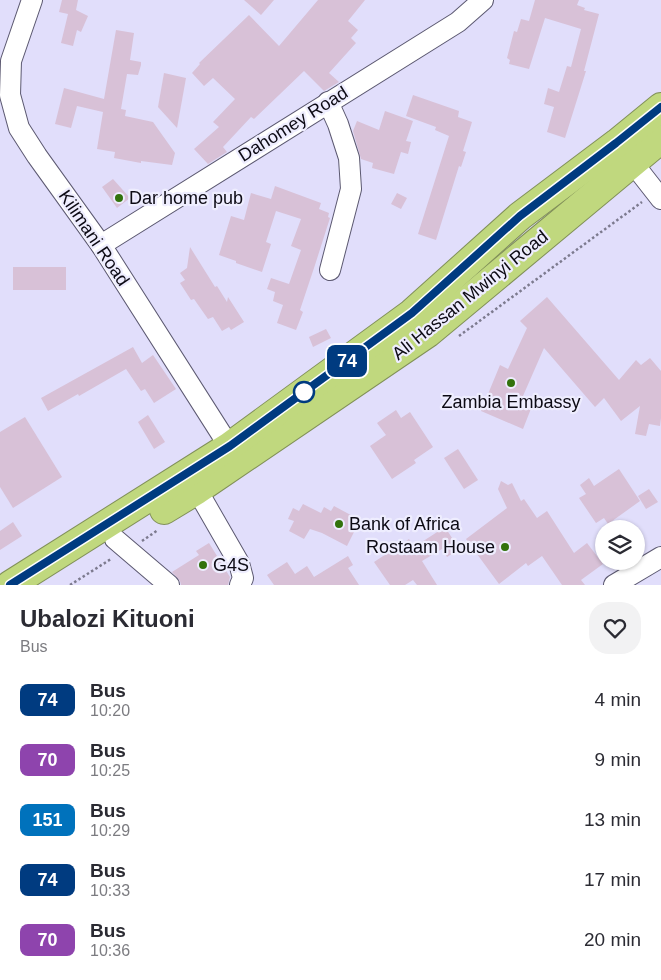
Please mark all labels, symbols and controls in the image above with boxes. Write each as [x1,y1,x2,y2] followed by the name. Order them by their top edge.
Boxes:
[235,82,351,166] street label: Dahomey Road
[55,186,133,290] street label: Kilimani Road
[129,188,243,208] place label: Dar home pub
[113,192,125,204] marker: Dar home pub
[388,226,552,364] street label: Ali Hassan Mwinyi Road
[324,345,370,377] line badge: 74
[337,351,357,371] text: 74
[505,377,517,389] marker: Zambia Embassy
[293,381,315,403] unlabelled marker
[441,392,581,412] place label: Zambia Embassy
[349,514,461,534] place label: Bank of Africa
[333,518,345,530] marker: Bank of Africa
[595,520,645,570] map controls
[595,520,645,570] button: layers
[366,537,495,557] place label: Rostaam House
[499,541,511,553] marker: Rostaam House
[213,555,249,575] place label: G4S
[197,559,209,571] marker: G4S
[589,602,641,654] button: heart
[20,605,195,632] text: Ubalozi Kituoni
[20,638,48,655] text: Bus
[90,680,126,701] text: Bus
[595,689,641,710] text: 4 min
[37,690,58,710] text: 74
[90,702,130,719] text: 10:20
[90,740,126,761] text: Bus
[595,749,641,770] text: 9 min
[37,750,58,770] text: 70
[90,762,130,779] text: 10:25
[90,800,126,821] text: Bus
[584,809,641,830] text: 13 min
[32,810,63,830] text: 151
[90,822,130,839] text: 10:29
[90,860,126,881] text: Bus
[584,869,641,890] text: 17 min
[37,870,58,890] text: 74
[90,882,130,899] text: 10:33
[90,920,126,941] text: Bus
[584,929,641,950] text: 20 min
[37,930,58,950] text: 70
[90,942,130,959] text: 10:36

